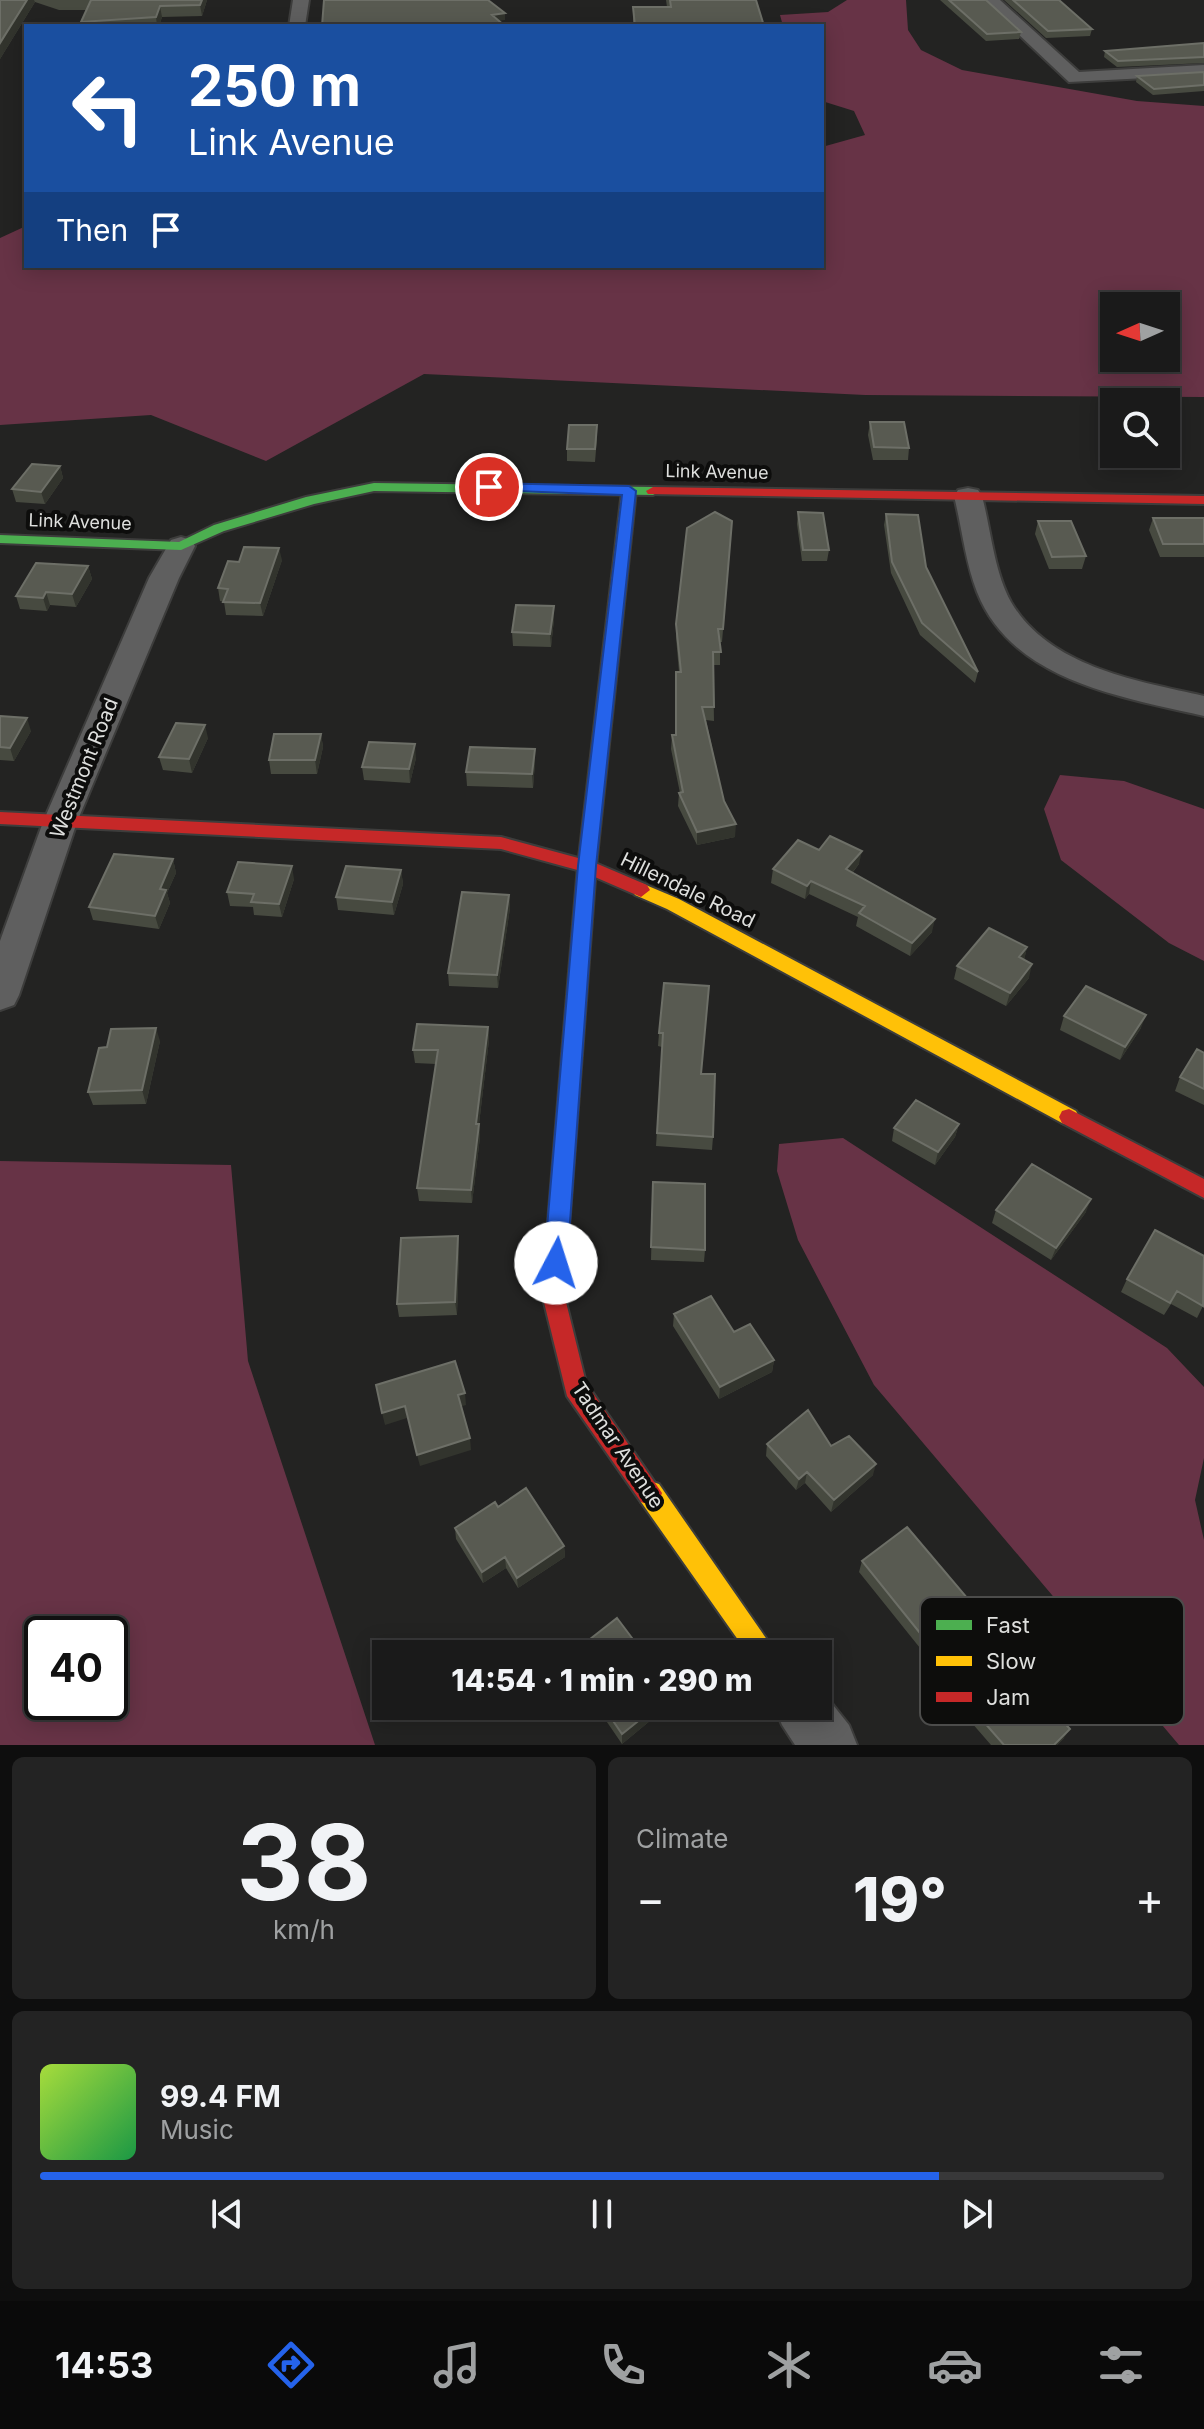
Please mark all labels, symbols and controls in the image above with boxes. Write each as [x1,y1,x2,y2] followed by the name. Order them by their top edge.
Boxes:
[188,52,361,120] text: 250 m
[56,56,160,160] icon: left
[188,120,395,164] text: Link Avenue
[144,208,188,252] icon: arrive
[56,212,128,248] text: Then
[1100,292,1180,372] north arrow
[1100,292,1180,468] map controls
[1100,388,1180,468] button: search
[455,453,523,521] pin
[665,460,769,483] street label: Link Avenue
[467,465,511,509] icon: arrive
[28,509,132,534] street label: Link Avenue
[45,694,123,842] street label: Westmont Road
[617,847,759,933] street label: Hillendale Road
[514,1221,598,1305] position arrow
[567,1377,669,1513] street label: Tadmar Avenue
[920,1597,1184,1725] legend
[986,1612,1030,1638] text: Fast
[24,1616,128,1720] speed limit sign: 40
[986,1648,1036,1674] text: Slow
[451,1662,753,1698] text: 14:54 · 1 min · 290 m
[986,1684,1030,1710] text: Jam
[237,1799,371,1925] text: 38
[636,1823,728,1854] text: Climate
[853,1863,947,1935] text: 19°
[636,1872,665,1926] text: −
[1135,1872,1164,1926] text: +
[273,1914,335,1945] text: km/h
[160,2078,281,2114] text: 99.4 FM
[160,2114,234,2145] text: Music
[205,2192,249,2236] icon: previous
[580,2192,624,2236] icon: pause
[955,2192,999,2236] icon: next
[263,2337,319,2393] icon: directions
[429,2337,485,2393] icon: music
[595,2337,651,2393] icon: phone
[761,2337,817,2393] icon: climate
[927,2337,983,2393] icon: car
[1093,2337,1149,2393] icon: filters
[55,2343,153,2387] text: 14:53

